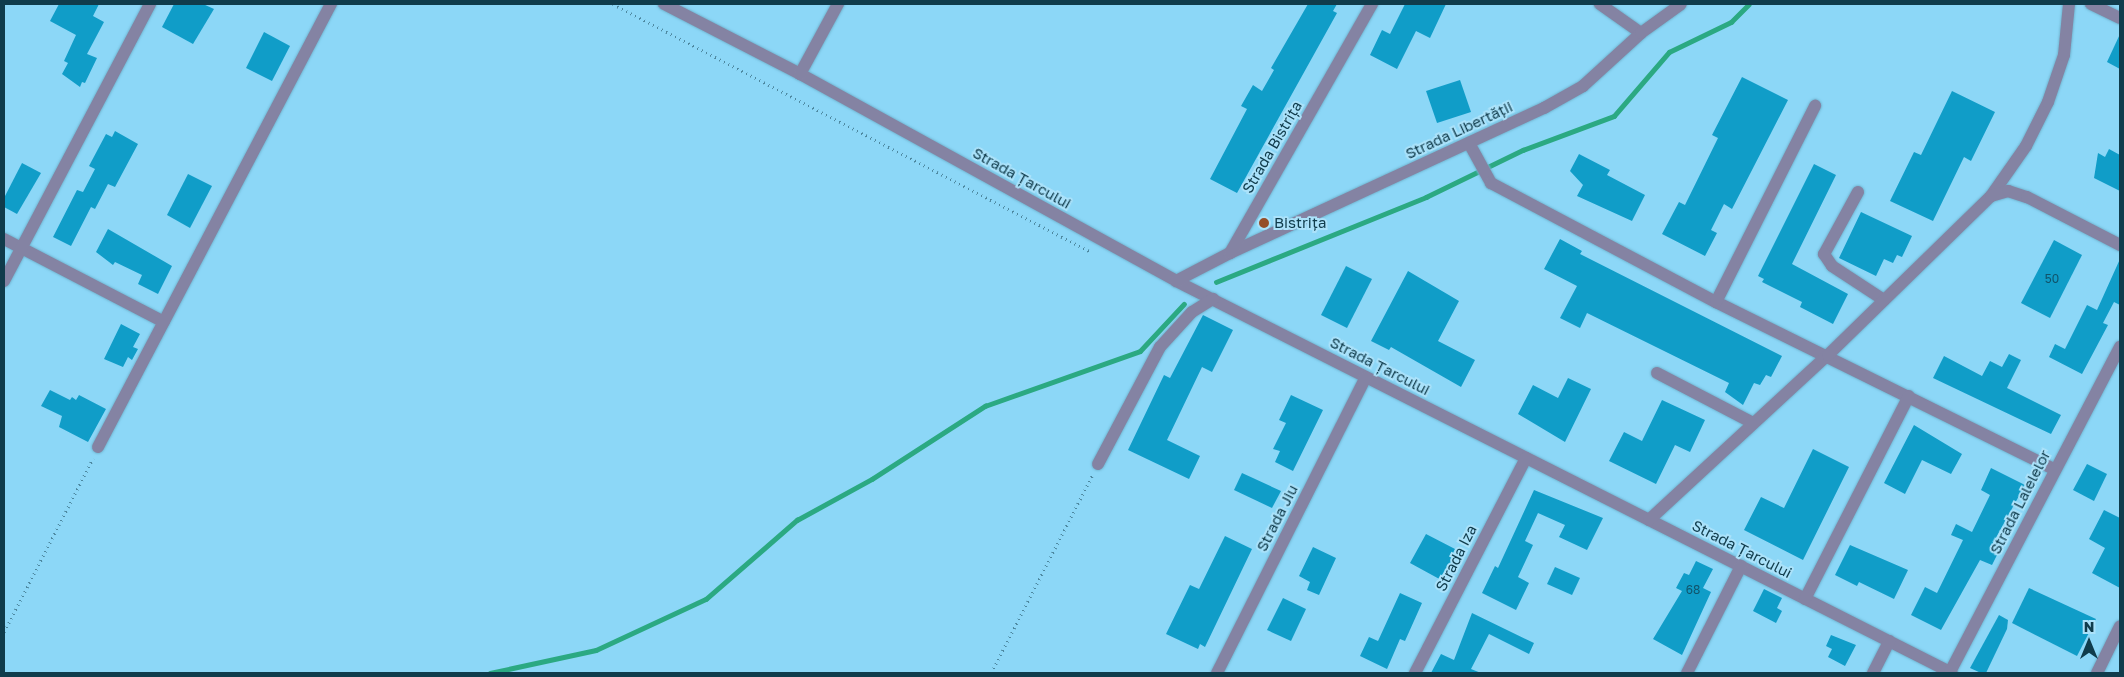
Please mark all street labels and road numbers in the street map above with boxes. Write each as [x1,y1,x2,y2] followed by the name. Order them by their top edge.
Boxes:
[1403,97,1515,163] street label: Strada Libertății
[1238,98,1306,196] street label: Strada Bistrița
[970,144,1074,212] street label: Strada Țarcului
[1327,333,1433,399] street label: Strada Țarcului
[1986,447,2054,557] street label: Strada Lalelelor
[1253,482,1301,554] street label: Strada Jiu
[1689,516,1795,582] street label: Strada Țarcului
[1432,522,1480,594] street label: Strada Iza

